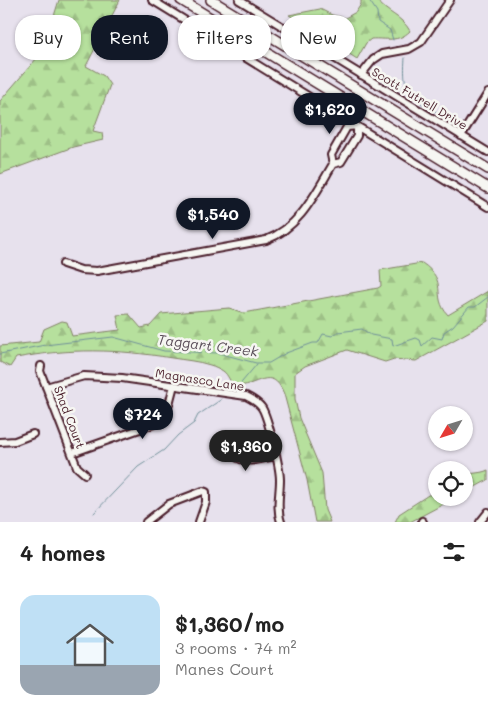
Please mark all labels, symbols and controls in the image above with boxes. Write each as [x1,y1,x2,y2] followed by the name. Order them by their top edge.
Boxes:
[15,15,81,60] chip: Buy
[91,15,168,60] chip: Rent
[178,15,271,60] chip: Filters
[281,15,355,60] chip: New
[369,63,471,133] street label: Scott Futrell Drive
[289,92,371,135] pin: $1,620
[305,98,355,119] text: $1,620
[172,198,254,240] pin: $1,540
[187,203,239,224] text: $1,540
[157,329,260,361] water label: Taggart Creek
[154,364,246,394] street label: Magnasco Lane
[51,383,89,451] street label: Shad Court
[113,398,173,440] pin: $724
[124,403,162,424] text: $724
[428,406,472,451] north arrow
[428,406,473,506] map controls
[205,430,287,472] pin: $1,360
[220,435,272,456] text: $1,360
[428,461,473,506] button: locate
[440,538,468,566] icon: filters
[20,539,106,566] text: 4 homes
[175,610,284,637] text: $1,360/mo
[60,615,120,675] icon: home
[175,637,296,658] text: 3 rooms · 74 m²
[175,658,274,679] text: Manes Court

